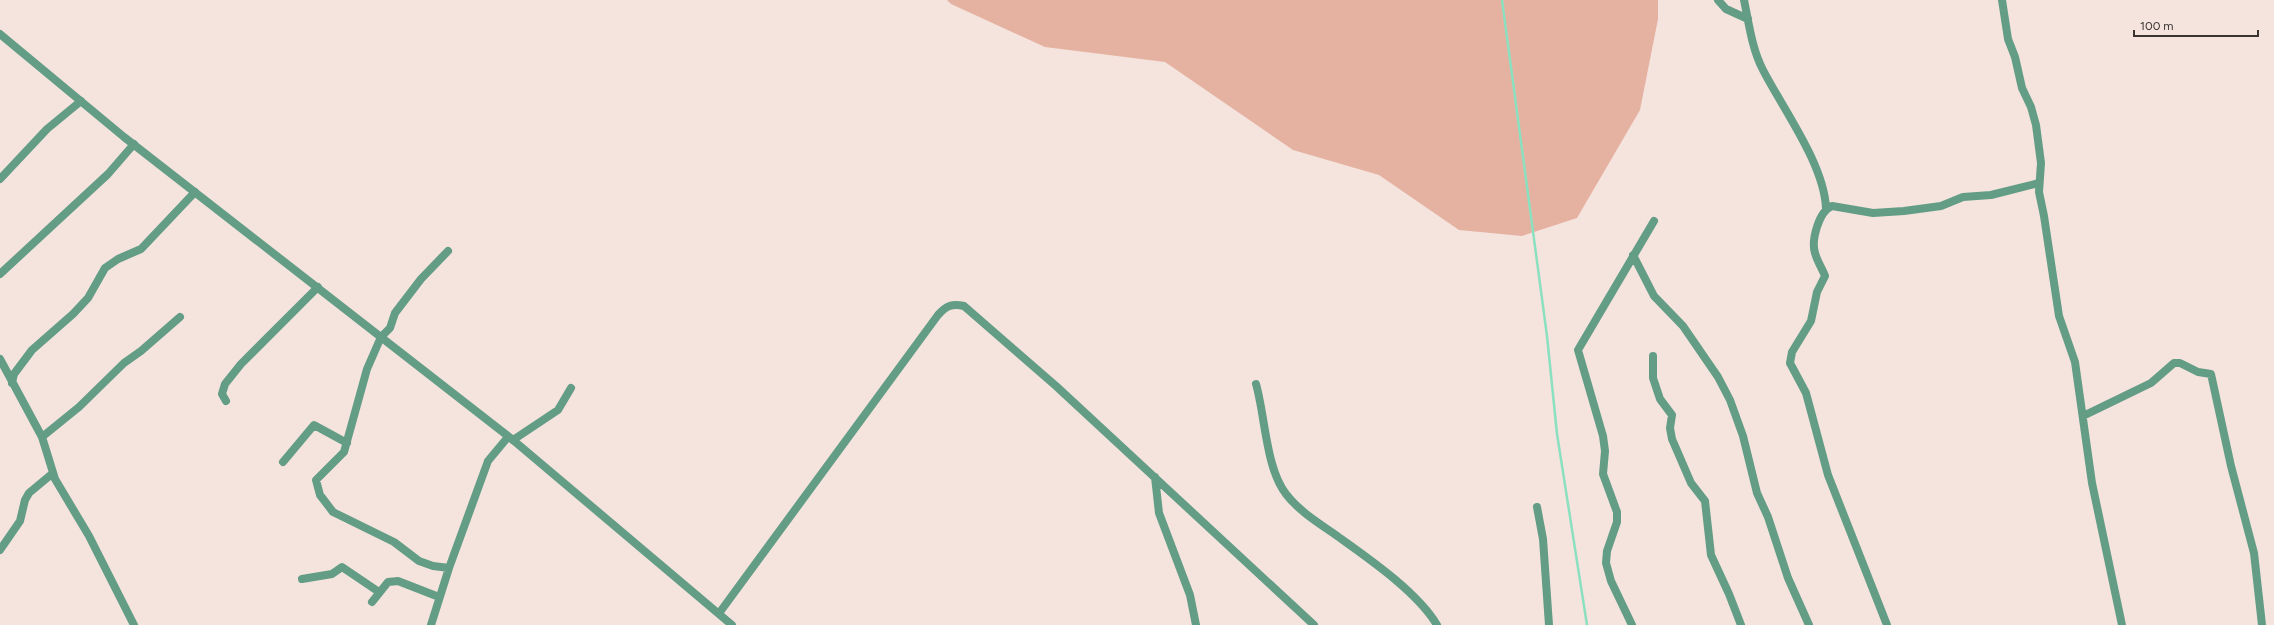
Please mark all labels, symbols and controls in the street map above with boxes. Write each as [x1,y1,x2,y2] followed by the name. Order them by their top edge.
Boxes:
[2134,12,2258,38] scale bar
[2140,19,2174,33] text: 100 m

